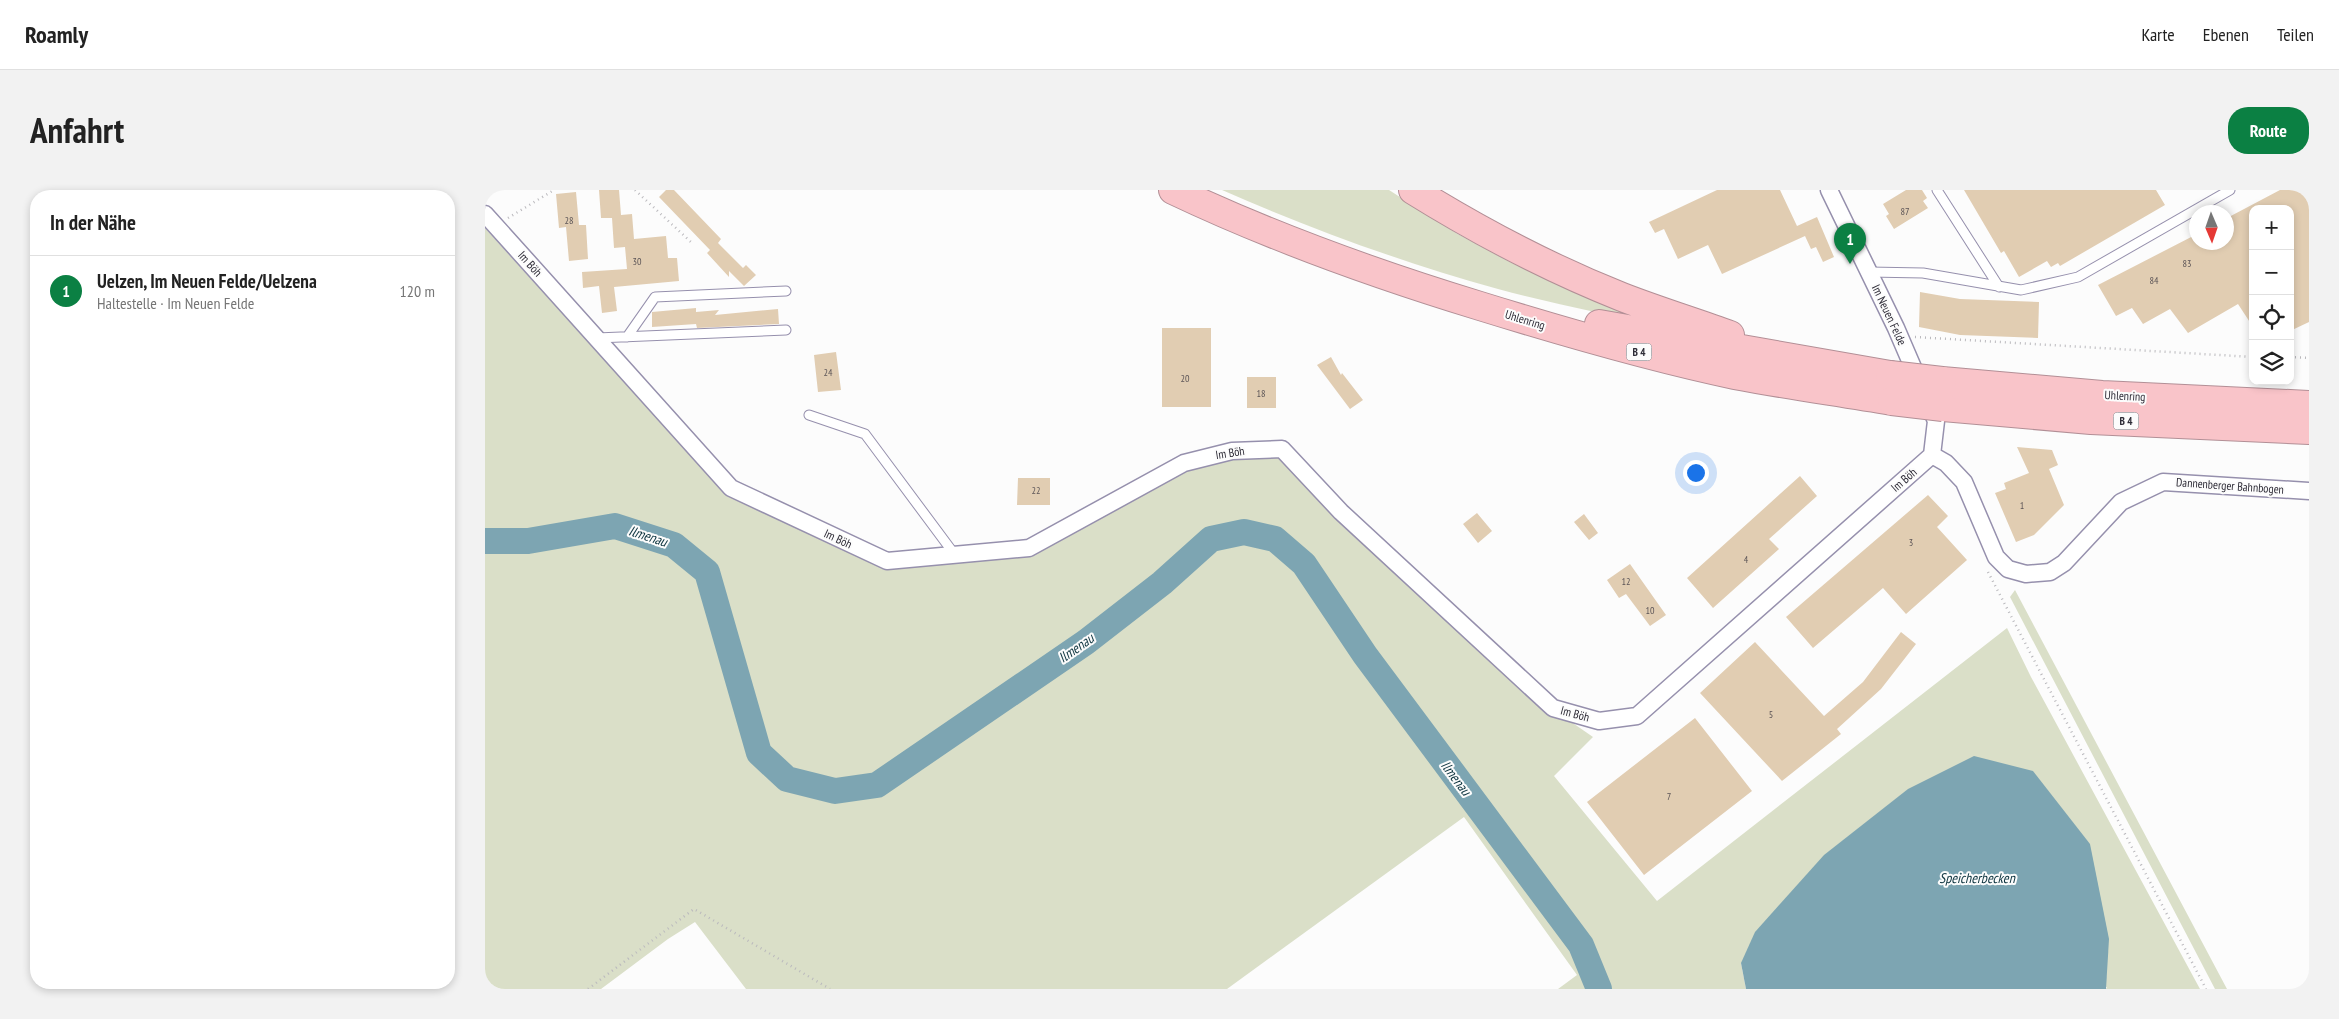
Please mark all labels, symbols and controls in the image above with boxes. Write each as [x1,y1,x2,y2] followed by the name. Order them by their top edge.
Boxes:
[25,19,88,50] text: Roamly
[2141,23,2175,46] text: Karte
[2203,23,2249,46] text: Ebenen
[2277,23,2314,46] text: Teilen
[30,107,124,153] text: Anfahrt
[2228,107,2309,154] button: Route
[1901,205,1910,218] house number: 87
[2189,205,2234,250] north arrow
[2249,205,2294,385] map controls
[2249,205,2294,250] button: +
[50,209,136,236] text: In der Nähe
[565,214,574,227] house number: 28
[1834,223,1866,264] pin: 1
[515,248,546,280] street label: Im Böh
[2249,250,2294,295] button: −
[633,255,642,268] house number: 30
[2183,257,2192,270] house number: 83
[97,269,317,293] text: Uelzen, Im Neuen Felde/Uelzena
[2150,274,2159,287] house number: 84
[62,281,70,301] text: 1
[400,281,435,301] text: 120 m
[1869,282,1910,348] street label: Im Neuen Felde
[97,293,254,313] text: Haltestelle · Im Neuen Felde
[2249,295,2294,340] button: locate
[1503,306,1547,333] street label: Uhlenring
[2249,340,2294,385] button: layers
[1627,344,1651,360] road number: B 4
[824,366,833,379] house number: 24
[1181,372,1190,385] house number: 20
[1257,387,1266,400] house number: 18
[2104,387,2146,404] street label: Uhlenring
[2113,412,2139,430] road number: B 4
[1214,443,1246,462] street label: Im Böh
[1683,460,1709,486] your location
[1888,464,1920,495] street label: Im Böh
[2176,474,2284,497] street label: Dannenberger Bahnbogen
[1032,484,1041,497] house number: 22
[2020,499,2024,512] house number: 1
[627,521,670,551] water label: Ilmenau
[822,526,855,552] street label: Im Böh
[1909,536,1913,549] house number: 3
[1744,553,1749,566] house number: 4
[1622,575,1631,588] house number: 12
[1646,604,1655,617] house number: 10
[1055,629,1098,667] water label: Ilmenau
[1559,702,1591,725] street label: Im Böh
[1769,708,1773,721] house number: 5
[1437,757,1476,800] water label: Ilmenau
[1667,790,1671,803] house number: 7
[1939,869,2016,887] water label: Speicherbecken

